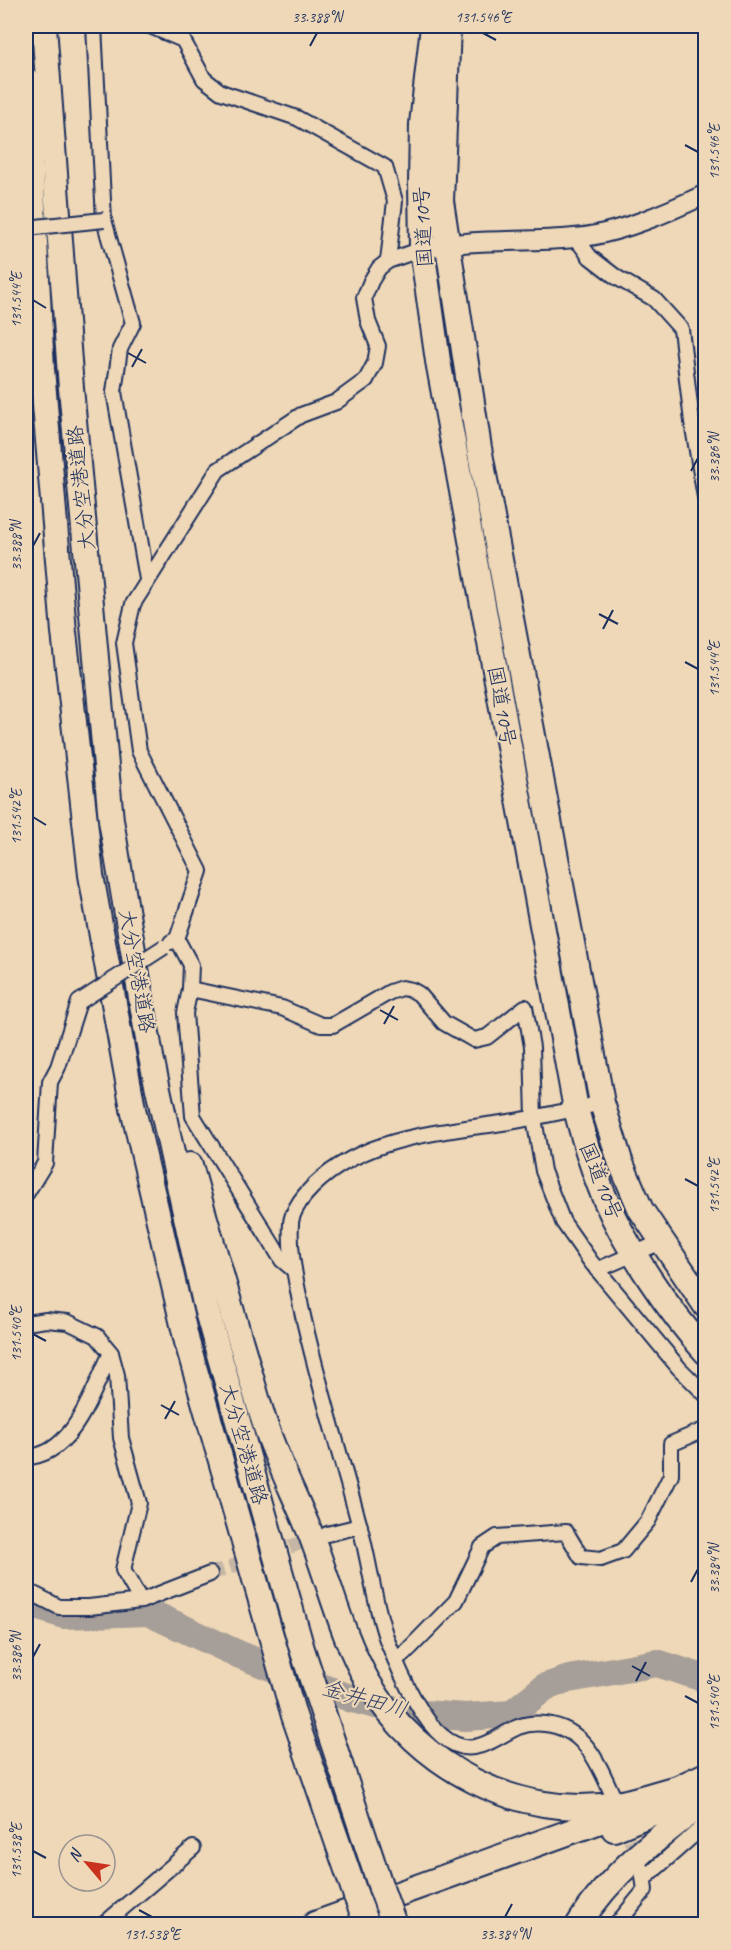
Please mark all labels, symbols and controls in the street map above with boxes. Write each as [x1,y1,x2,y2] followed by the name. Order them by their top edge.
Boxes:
[292,8,345,27] text: 33.388°N
[455,8,513,27] text: 131.546°E
[705,122,724,180] text: 131.546°E
[408,185,438,269] street label: 国道10号
[7,270,26,328] text: 131.544°E
[61,424,101,552] street label: 大分空港道路
[705,430,724,483] text: 33.386°N
[7,518,26,571] text: 33.388°N
[705,639,724,697] text: 131.544°E
[482,663,522,749] street label: 国道10号
[7,787,26,845] text: 131.542°E
[113,907,161,1035] street label: 大分空港道路
[574,1138,628,1224] street label: 国道10号
[705,1156,724,1214] text: 131.542°E
[7,1304,26,1362] text: 131.540°E
[214,1380,274,1508] street label: 大分空港道路
[705,1541,724,1594] text: 33.384°N
[7,1629,26,1682] text: 33.386°N
[319,1673,411,1725] water label: 金井田川
[705,1673,724,1731] text: 131.540°E
[7,1821,26,1879] text: 131.538°E
[57,1833,117,1893] north arrow
[64,1844,87,1865] text: N
[124,1925,182,1944] text: 131.538°E
[480,1925,533,1944] text: 33.384°N

